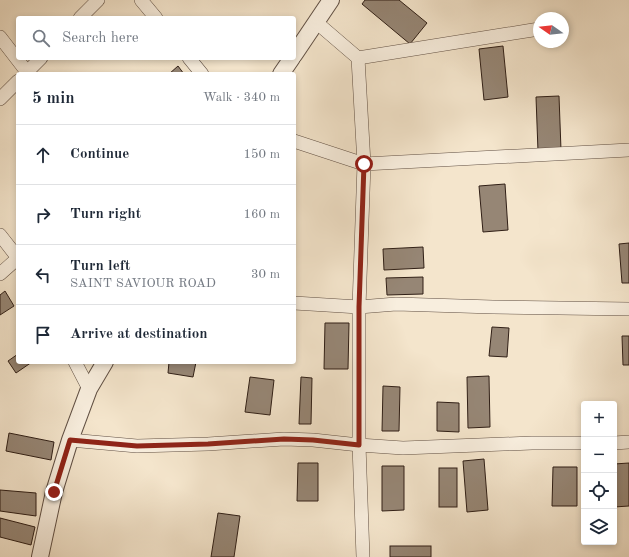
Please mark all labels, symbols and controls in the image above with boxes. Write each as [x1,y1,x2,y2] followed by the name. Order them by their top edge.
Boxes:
[533,12,569,48] north arrow
[16,16,296,60] search box
[30,27,52,49] icon: search
[62,31,139,46] text: Search here
[32,90,75,107] text: 5 min
[203,91,280,104] text: Walk · 340 m
[32,144,54,166] icon: ahead
[70,147,129,162] text: Continue
[243,148,280,161] text: 150 m
[355,155,373,173] route start
[32,204,54,226] icon: right
[70,207,141,222] text: Turn right
[243,208,280,221] text: 160 m
[70,259,130,274] text: Turn left
[32,264,54,286] icon: left
[251,268,280,281] text: 30 m
[70,277,216,290] text: SAINT SAVIOUR ROAD
[32,324,54,346] icon: arrive
[70,327,208,342] text: Arrive at destination
[581,401,617,545] map controls
[581,401,617,437] button: +
[581,437,617,473] button: −
[581,473,617,509] button: locate
[45,483,63,501] route end
[581,509,617,545] button: layers

